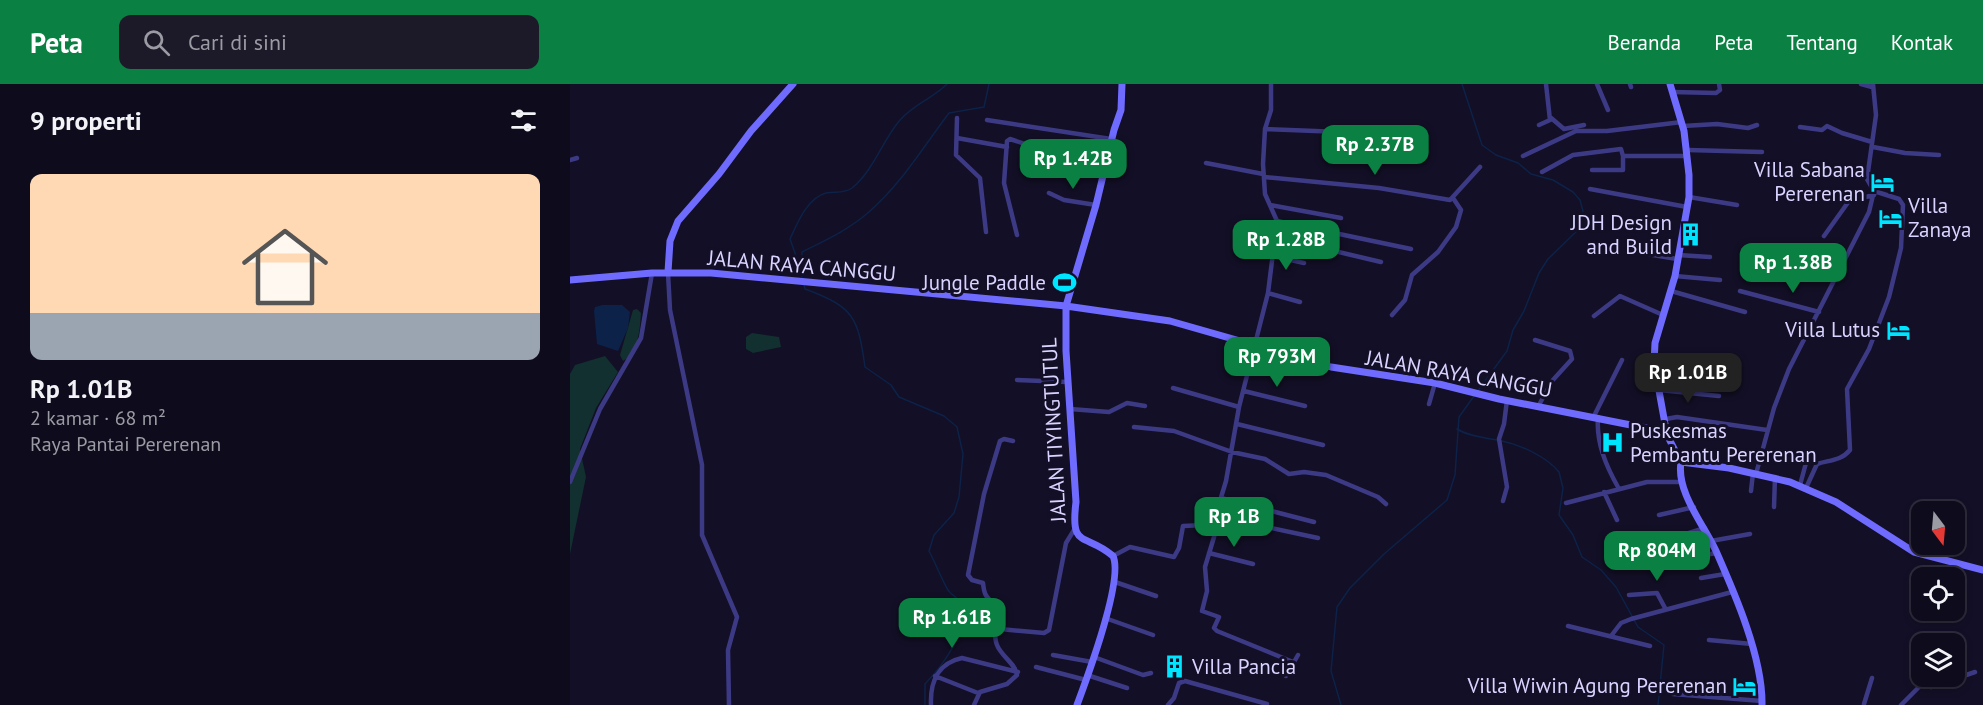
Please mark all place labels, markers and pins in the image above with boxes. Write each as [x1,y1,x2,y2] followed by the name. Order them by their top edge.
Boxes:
[1313,125,1437,176] pin: Rp 2.37B
[1011,139,1135,190] pin: Rp 1.42B
[1753,156,1865,207] place label: Villa Sabana Pererenan
[1870,169,1896,195] hotel icon: Villa Sabana Pererenan
[1907,192,1972,243] place label: Villa Zanaya
[1877,205,1903,231] hotel icon: Villa Zanaya
[1570,209,1672,260] place label: JDH Design and Build
[1224,220,1348,271] pin: Rp 1.28B
[1677,222,1703,248] building icon: JDH Design and Build
[1731,243,1855,294] pin: Rp 1.38B
[922,269,1046,296] place label: Jungle Paddle
[1051,270,1077,296] sports icon: Jungle Paddle
[1784,316,1880,343] place label: Villa Lutus
[1885,317,1911,343] hotel icon: Villa Lutus
[1222,337,1332,388] pin: Rp 793M
[1626,353,1750,404] pin: Rp 1.01B
[1630,417,1817,468] place label: Puskesmas Pembantu Pererenan
[1599,430,1625,456] hospital icon: Puskesmas Pembantu Pererenan
[1192,497,1276,548] pin: Rp 1B
[1602,531,1712,582] pin: Rp 804M
[890,598,1014,649] pin: Rp 1.61B
[1191,653,1296,680] place label: Villa Pancia
[1161,654,1187,680] building icon: Villa Pancia
[1466,672,1727,699] place label: Villa Wiwin Agung Pererenan
[1732,673,1758,699] hotel icon: Villa Wiwin Agung Pererenan

